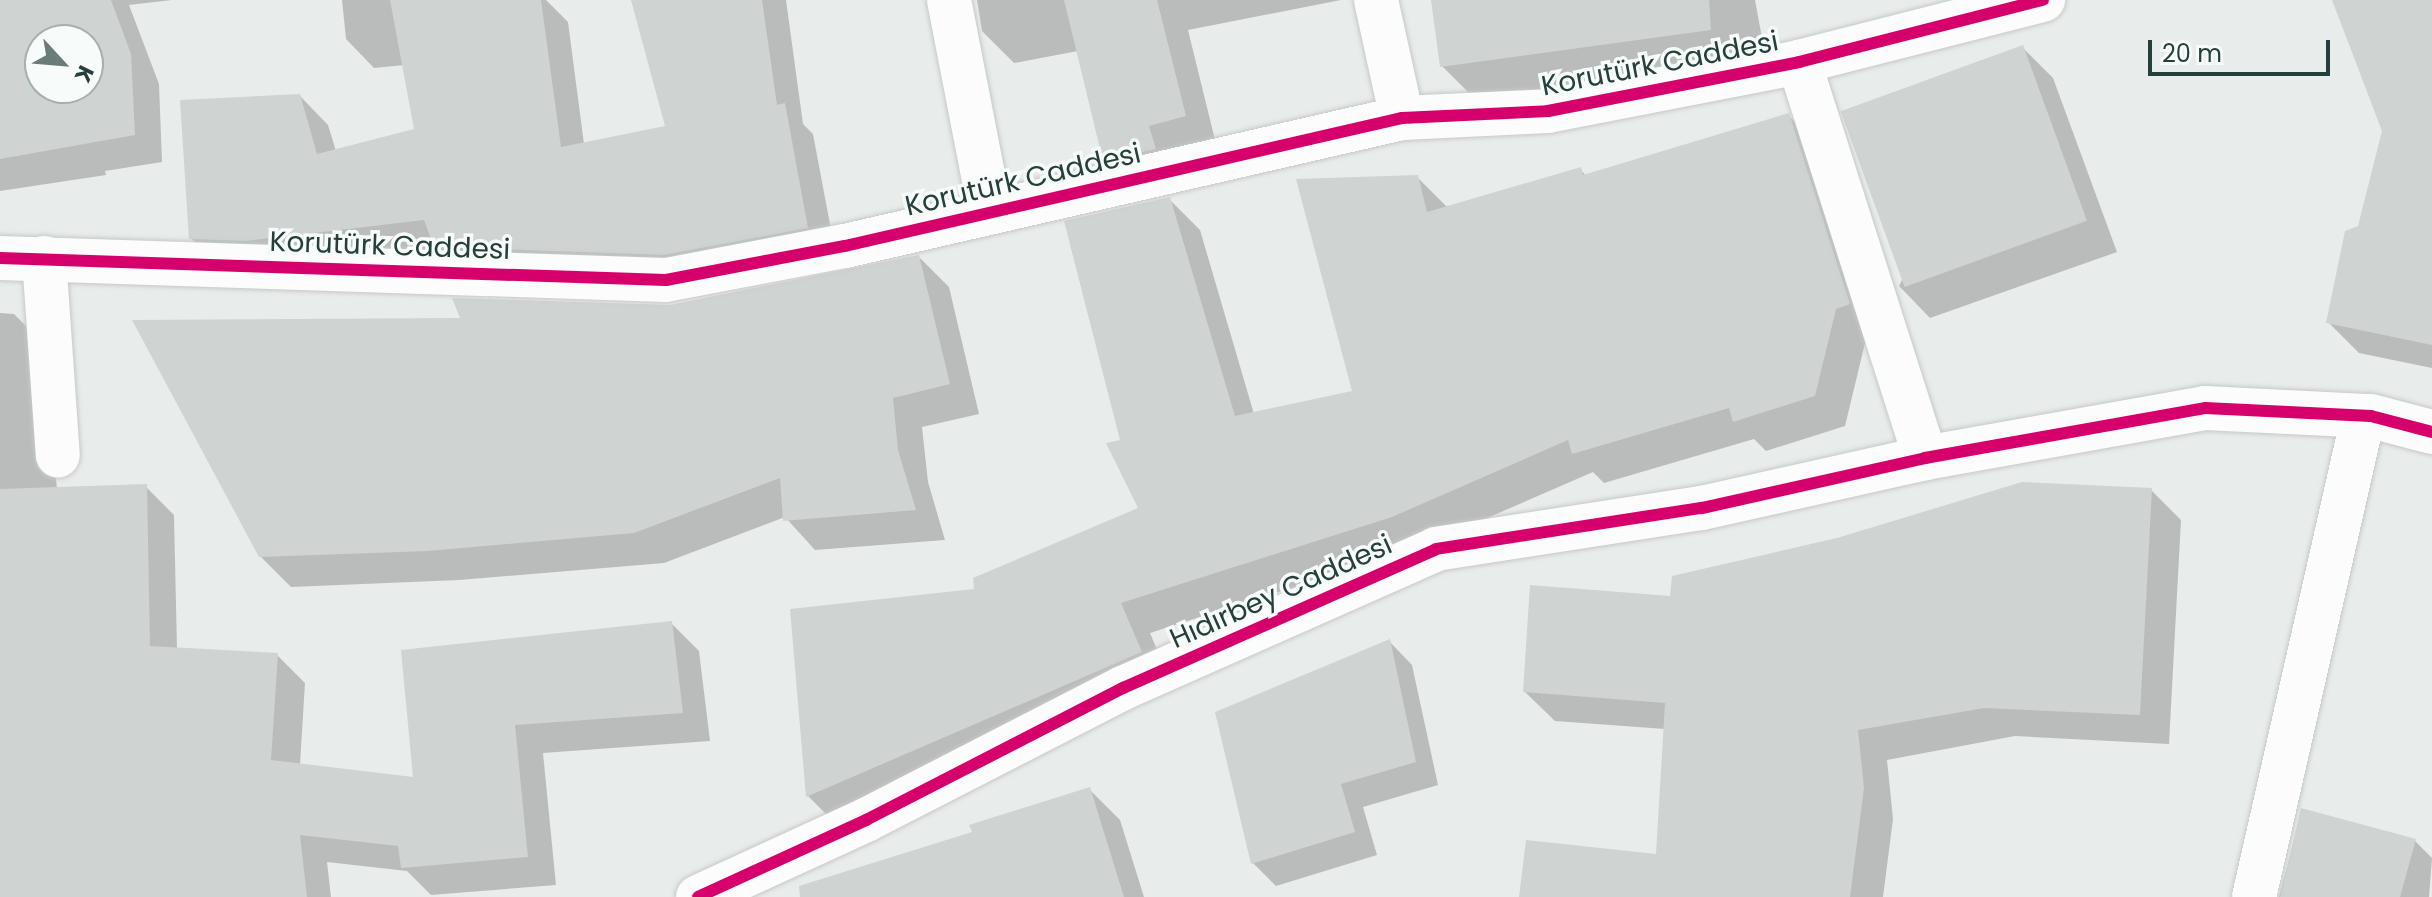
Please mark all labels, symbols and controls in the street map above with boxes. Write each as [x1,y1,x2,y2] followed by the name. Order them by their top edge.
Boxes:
[24,24,104,104] north arrow
[2152,24,2334,74] scale bar
[1539,25,1781,103] street label: Korutürk Caddesi
[2162,37,2222,70] text: 20 m
[67,60,102,88] text: K
[902,137,1144,223] street label: Korutürk Caddesi
[269,225,511,267] street label: Korutürk Caddesi
[1165,528,1397,656] street label: Hıdırbey Caddesi

